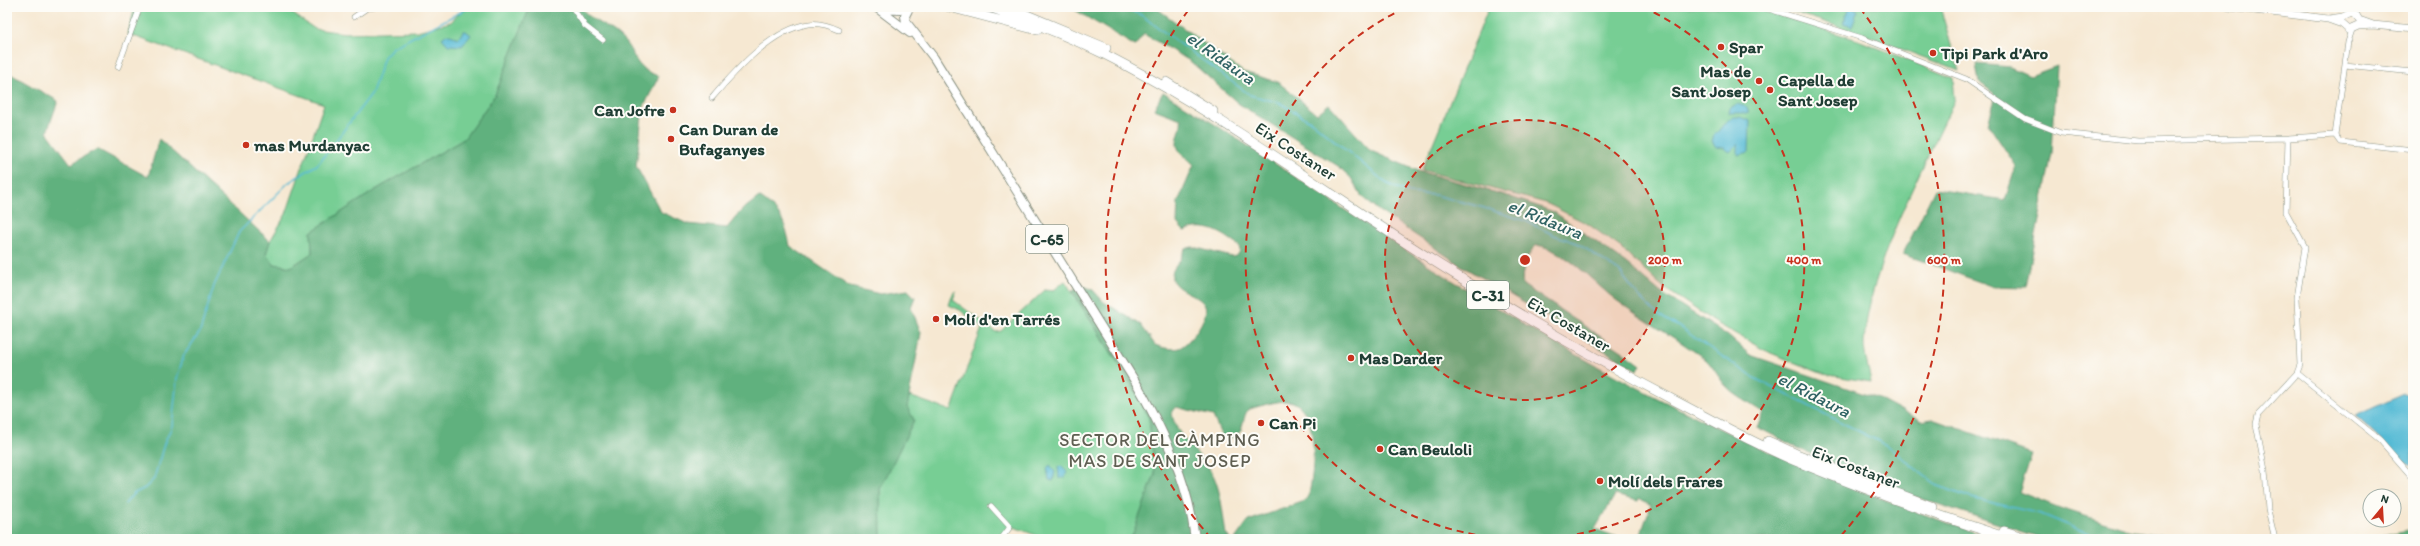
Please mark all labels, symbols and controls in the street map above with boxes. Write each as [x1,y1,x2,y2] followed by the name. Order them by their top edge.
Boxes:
[1183,27,1260,90] water label: el Ridaura
[1729,37,1763,58] place label: Spar
[1716,42,1726,52] marker: Spar
[1940,43,2048,64] place label: Tipi Park d'Aro
[1928,48,1938,58] marker: Tipi Park d'Aro
[1671,61,1751,102] place label: Mas de Sant Josep
[1778,70,1858,111] place label: Capella de Sant Josep
[1754,76,1764,86] marker: Mas de Sant Josep
[1765,85,1775,95] marker: Capella de Sant Josep
[594,100,665,120] place label: Can Jofre
[668,105,678,115] marker: Can Jofre
[1252,117,1341,185] street label: Eix Costaner
[679,119,778,160] place label: Can Duran de Bufaganyes
[666,134,676,144] marker: Can Duran de Bufaganyes
[253,135,370,156] place label: mas Murdanyac
[241,140,251,150] marker: mas Murdanyac
[1505,194,1586,244] water label: el Ridaura
[1026,225,1068,253] road number: C-65
[1518,253,1532,267] centre of rings
[1648,253,1683,267] text: 200 m
[1787,253,1822,267] text: 400 m
[1927,253,1962,267] text: 600 m
[1467,281,1509,309] road number: C-31
[1524,292,1615,356] street label: Eix Costaner
[944,309,1060,329] place label: Molí d'en Tarrés
[931,314,941,324] marker: Molí d'en Tarrés
[1359,348,1443,368] place label: Mas Darder
[1346,353,1356,363] marker: Mas Darder
[1774,367,1855,423] water label: el Ridaura
[1269,413,1316,433] place label: Can Pi
[1256,418,1266,428] marker: Can Pi
[1059,429,1261,472] district label: SECTOR DEL CÀMPING MAS DE SANT JOSEP
[1388,439,1472,459] place label: Can Beuloli
[1809,441,1903,493] street label: Eix Costaner
[1375,444,1385,454] marker: Can Beuloli
[1608,471,1723,491] place label: Molí dels Frares
[1595,476,1605,486] marker: Molí dels Frares
[2362,488,2402,528] north arrow
[2379,492,2390,506] text: N

